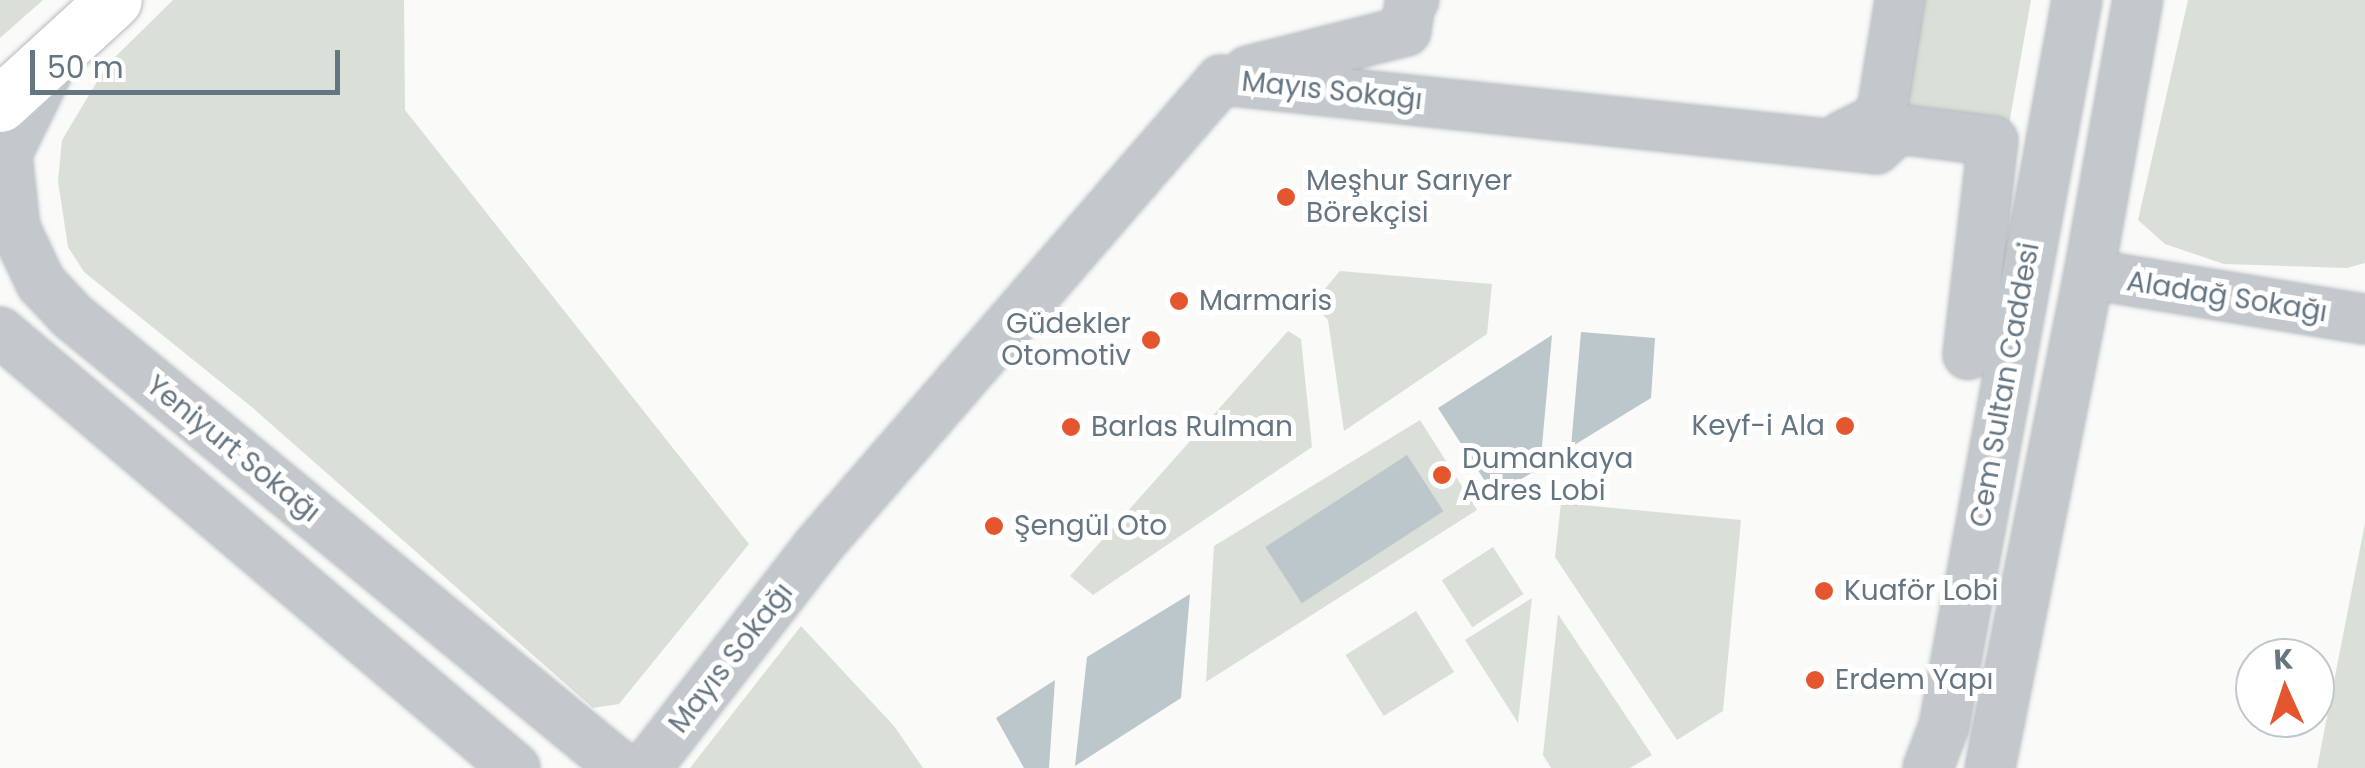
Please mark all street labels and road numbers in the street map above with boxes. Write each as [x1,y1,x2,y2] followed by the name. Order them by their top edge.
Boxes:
[1240,65,1424,117] street label: Mayıs Sokağı
[1963,240,2047,530] street label: Cem Sultan Caddesi
[2124,265,2330,329] street label: Aladağ Sokağı
[139,369,327,529] street label: Yeniyurt Sokağı
[662,576,800,740] street label: Mayıs Sokağı

